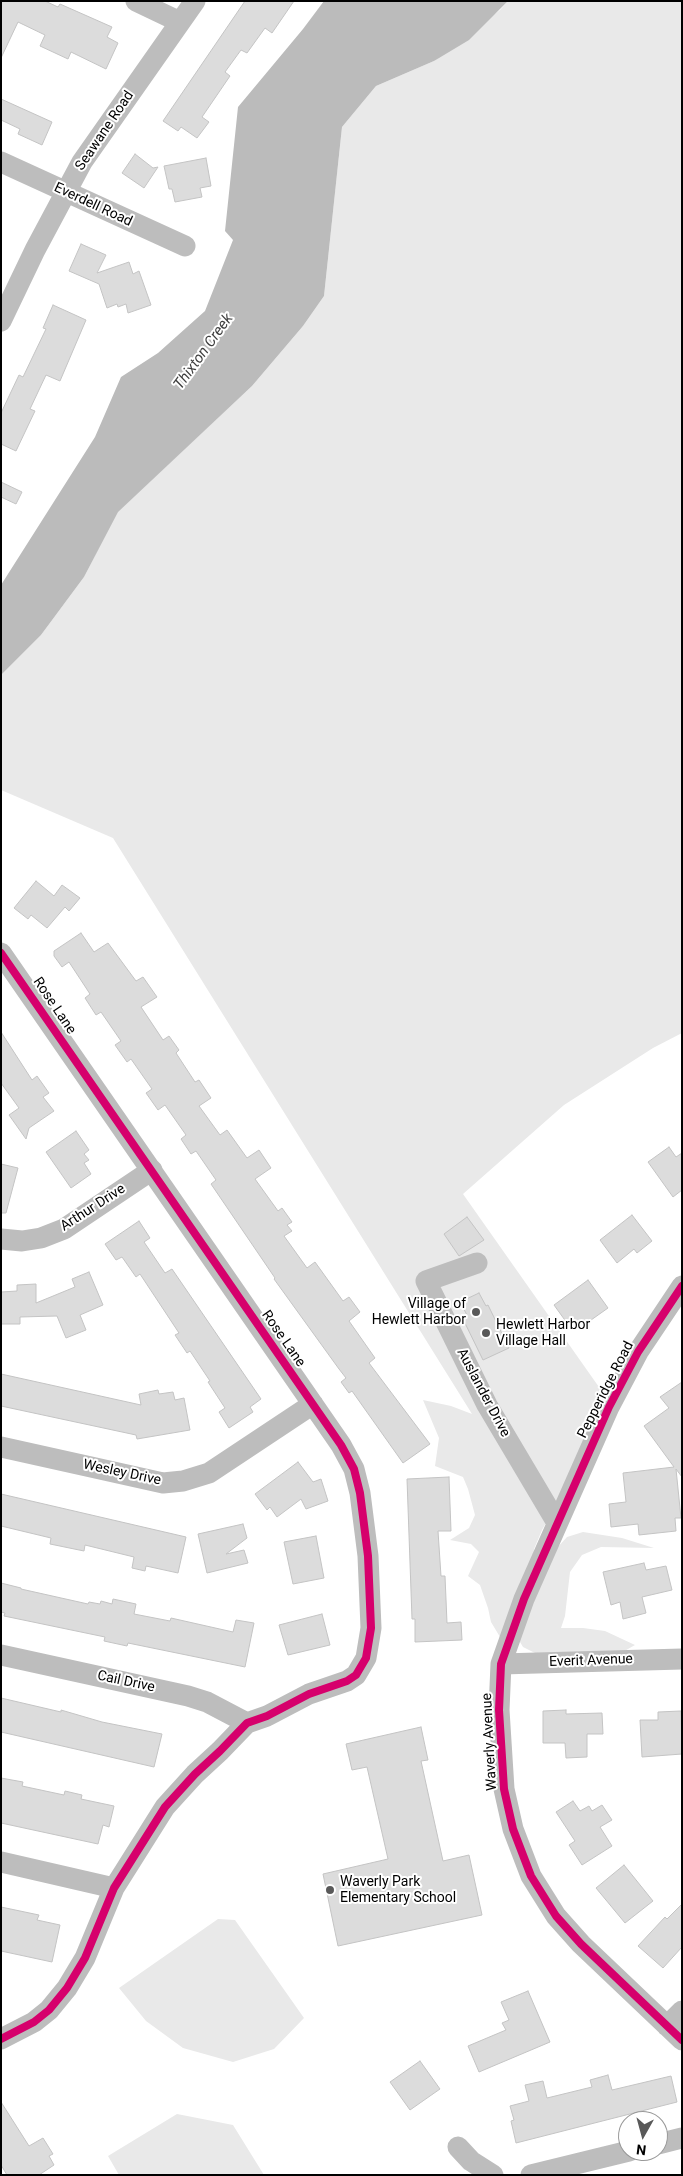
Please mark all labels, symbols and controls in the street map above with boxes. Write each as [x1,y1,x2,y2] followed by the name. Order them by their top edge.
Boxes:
[72,88,138,174] street label: Seawane Road
[51,180,135,230] street label: Everdell Road
[171,311,237,393] water label: Thixton Creek
[29,974,79,1038] street label: Rose Lane
[57,1181,129,1235] street label: Arthur Drive
[372,1296,466,1328] place label: Village of Hewlett Harbor
[470,1306,482,1318] marker: Village of Hewlett Harbor
[257,1308,309,1370] street label: Rose Lane
[496,1317,590,1350] place label: Hewlett Harbor Village Hall
[480,1327,492,1339] marker: Hewlett Harbor Village Hall
[574,1339,638,1441] street label: Pepperidge Road
[453,1346,513,1440] street label: Auslander Drive
[82,1457,162,1489] street label: Wesley Drive
[549,1651,633,1671] street label: Everit Avenue
[96,1668,156,1696] street label: Cail Drive
[479,1693,501,1791] street label: Waverly Avenue
[340,1874,456,1906] place label: Waverly Park Elementary School
[324,1884,336,1896] marker: Waverly Park Elementary School
[618,2111,668,2161] north arrow
[635,2141,647,2158] text: N

